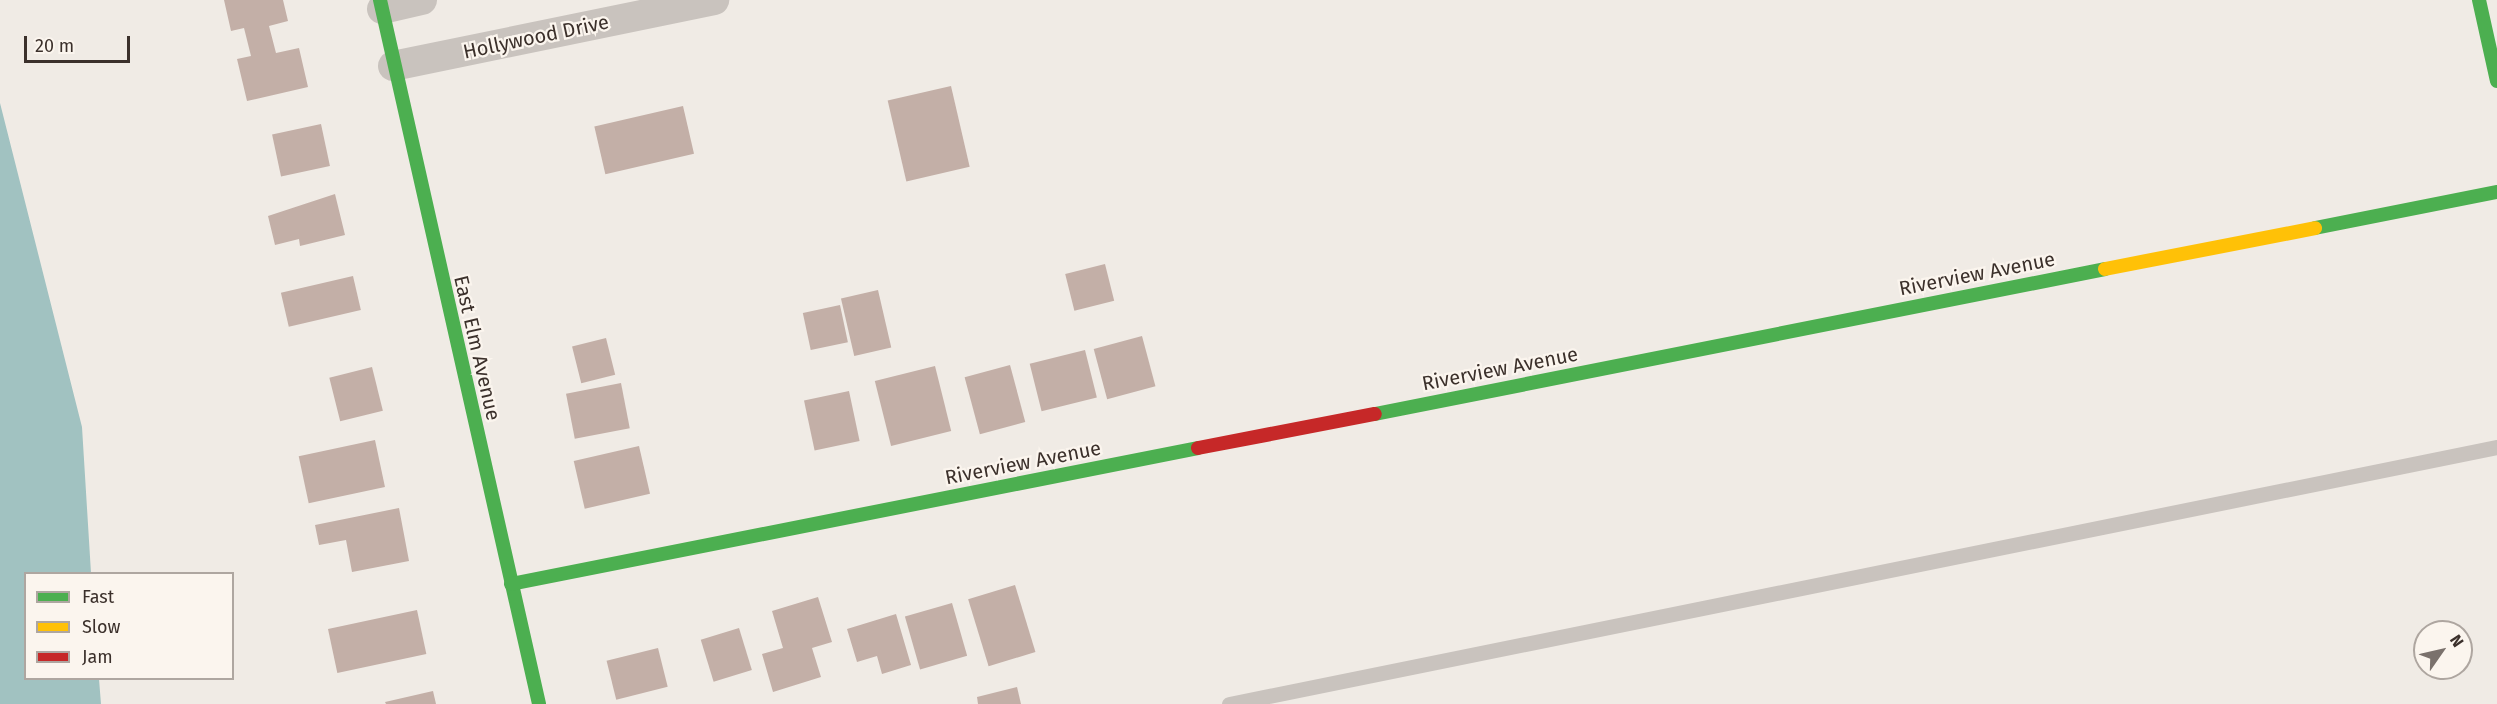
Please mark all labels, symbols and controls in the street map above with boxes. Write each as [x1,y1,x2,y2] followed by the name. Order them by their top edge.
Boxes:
[461,10,611,64] street label: Hollywood Drive
[27,24,134,62] scale bar
[35,35,74,57] text: 20 m
[1897,247,2057,301] street label: Riverview Avenue
[449,273,505,423] street label: East Elm Avenue
[1420,342,1580,396] street label: Riverview Avenue
[943,436,1103,490] street label: Riverview Avenue
[24,572,234,680] legend
[82,586,114,608] text: Fast
[82,616,120,638] text: Slow
[2413,620,2473,680] north arrow
[2446,631,2468,650] text: N
[82,646,113,668] text: Jam

